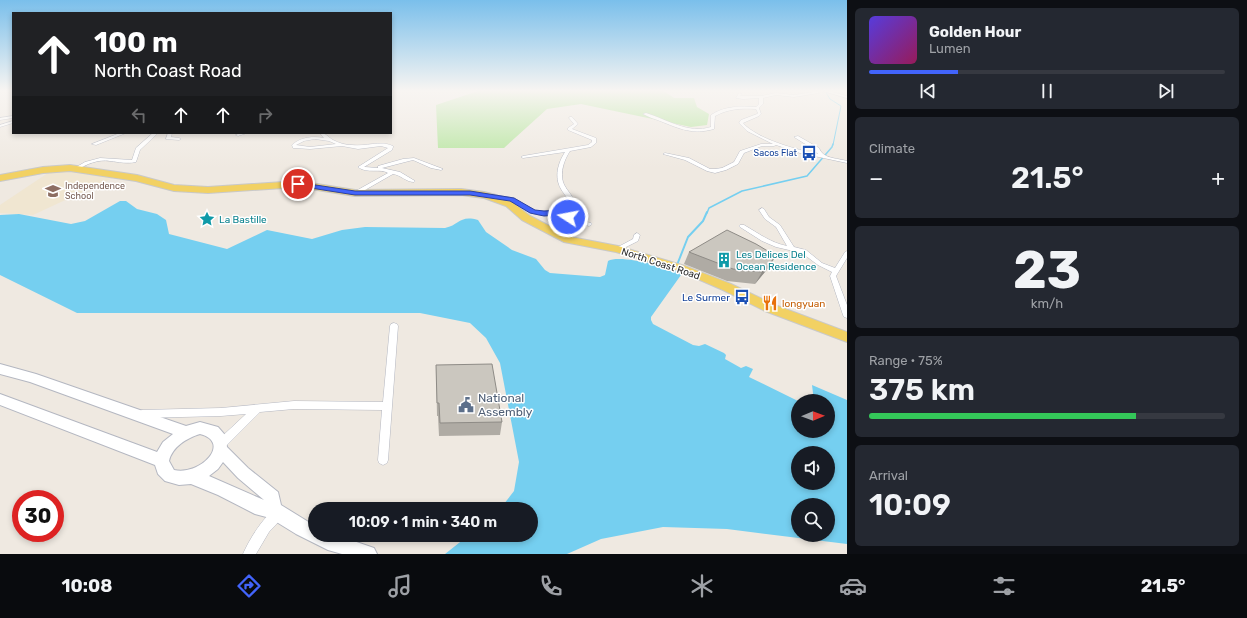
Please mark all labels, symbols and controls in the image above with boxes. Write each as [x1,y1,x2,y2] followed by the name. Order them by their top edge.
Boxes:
[929,23,1021,41] text: Golden Hour
[94,26,178,59] text: 100 m
[28,28,80,80] icon: ahead
[929,41,971,56] text: Lumen
[94,60,242,82] text: North Coast Road
[917,80,939,102] icon: previous
[1036,80,1058,102] icon: pause
[1155,80,1177,102] icon: next
[128,104,150,126] icon: left
[170,104,192,126] icon: ahead
[212,104,234,126] icon: ahead
[254,104,276,126] icon: right
[869,141,915,156] text: Climate
[800,144,818,162] bus stop icon: Sacos Flat
[754,148,797,158] place label: Sacos Flat
[1011,160,1084,196] text: 21.5°
[869,165,883,192] text: −
[1211,165,1225,192] text: +
[281,167,315,201] pin
[287,173,309,195] icon: arrive
[65,181,125,201] place label: Independence School
[44,182,62,200] school or university icon: Independence School
[547,196,589,238] position arrow
[198,210,216,228] place icon: La Bastille
[219,214,267,226] place label: La Bastille
[1013,239,1081,301] text: 23
[620,246,702,282] street label: North Coast Road
[736,249,817,273] place label: Les Delices Del Ocean Residence
[715,251,733,269] building icon: Les Delices Del Ocean Residence
[733,288,751,306] bus stop icon: Le Surmer
[682,292,730,304] place label: Le Surmer
[761,294,779,312] restaurant icon: longyuan
[1031,296,1063,311] text: km/h
[782,298,825,310] place label: longyuan
[869,353,943,368] text: Range · 75%
[869,372,975,408] text: 375 km
[478,391,533,419] place label: National Assembly
[791,394,835,438] north arrow
[791,394,835,542] map controls
[457,396,475,414] public building icon: National Assembly
[791,446,835,490] button: sound
[869,468,908,483] text: Arrival
[869,487,951,523] text: 10:09
[12,490,64,542] speed limit sign: 30
[791,498,835,542] button: search
[349,513,497,531] text: 10:09 · 1 min · 340 m
[235,572,263,600] icon: directions
[386,572,414,600] icon: music
[537,572,565,600] icon: phone
[688,572,716,600] icon: climate
[839,572,867,600] icon: car
[990,572,1018,600] icon: filters
[61,575,112,597] text: 10:08
[1141,575,1185,597] text: 21.5°

